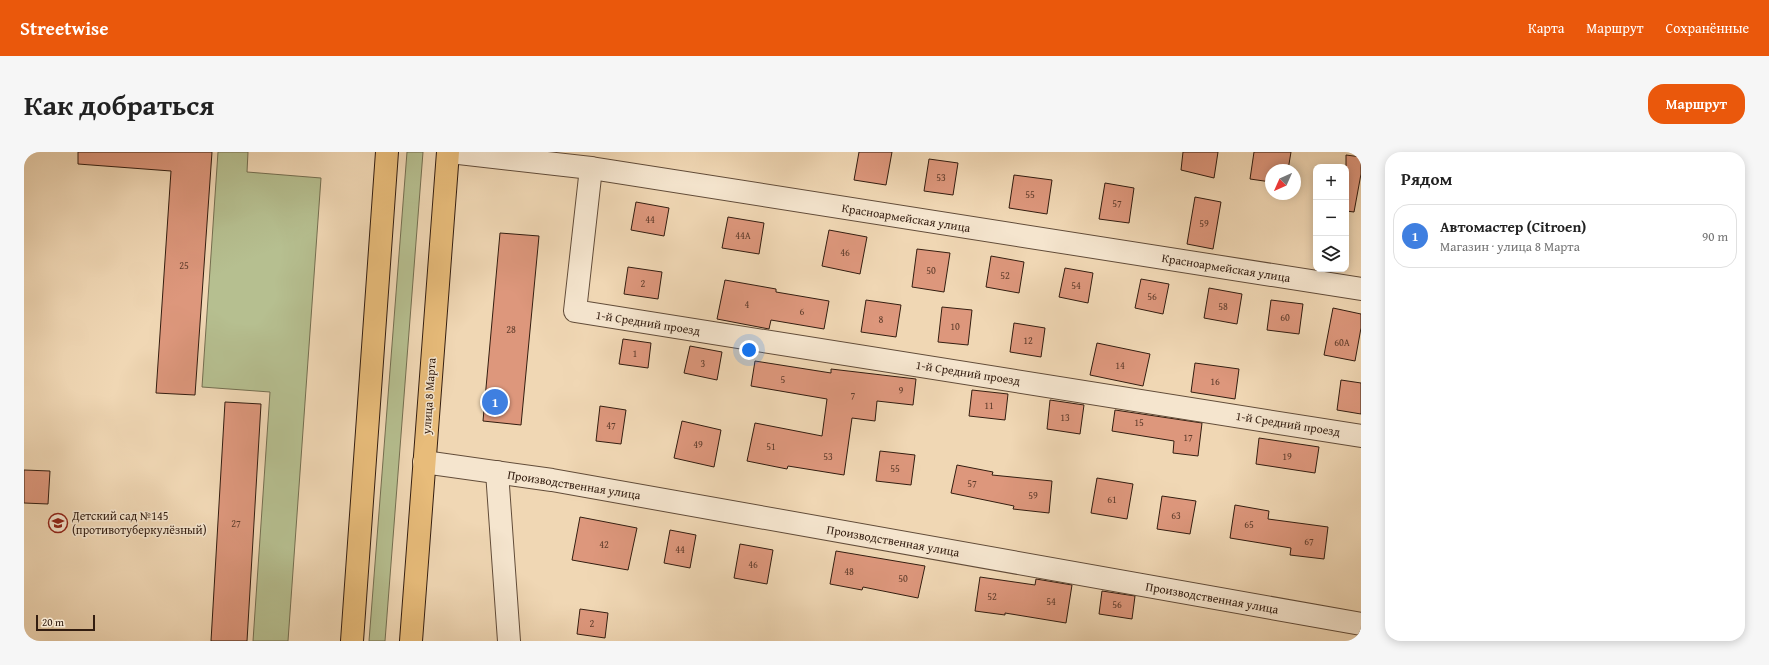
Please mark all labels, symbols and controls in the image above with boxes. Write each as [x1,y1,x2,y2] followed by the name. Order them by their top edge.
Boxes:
[20,14,109,42] text: Streetwise
[1528,18,1564,38] text: Карта
[1586,18,1644,38] text: Маршрут
[1666,18,1749,38] text: Сохранённые
[24,84,214,125] text: Как добраться
[1648,84,1745,124] button: Маршрут
[1265,164,1301,200] north arrow
[1313,164,1349,272] map controls
[1313,164,1349,200] button: +
[1401,166,1452,191] text: Рядом
[936,170,946,185] house number: 53
[1025,187,1035,202] house number: 55
[1112,196,1122,211] house number: 57
[841,199,972,236] street label: Красноармейская улица
[1313,200,1349,236] button: −
[645,212,655,227] house number: 44
[1199,216,1209,231] house number: 59
[1440,216,1586,237] text: Автомастер (Citroen)
[1412,227,1418,246] text: 1
[1702,227,1728,246] text: 90 m
[735,228,751,243] house number: 44А
[1313,236,1349,272] button: layers
[1440,237,1580,256] text: Магазин · улица 8 Марта
[840,245,850,260] house number: 46
[1161,249,1292,286] street label: Красноармейская улица
[179,258,189,273] house number: 25
[926,263,936,278] house number: 50
[1000,268,1010,283] house number: 52
[641,276,646,291] house number: 2
[1071,278,1081,293] house number: 54
[1147,289,1157,304] house number: 56
[745,297,750,312] house number: 4
[1218,299,1228,314] house number: 58
[800,304,805,319] house number: 6
[595,306,702,339] street label: 1-й Средний проезд
[1280,310,1290,325] house number: 60
[879,312,884,327] house number: 8
[950,319,960,334] house number: 10
[506,322,516,337] house number: 28
[1023,333,1033,348] house number: 12
[1334,335,1350,350] house number: 60А
[739,340,759,360] your location
[633,346,638,361] house number: 1
[701,356,706,371] house number: 3
[915,356,1022,389] street label: 1-й Средний проезд
[417,357,440,436] street label: улица 8 Марта
[1115,358,1125,373] house number: 14
[781,372,786,387] house number: 5
[1210,374,1220,389] house number: 16
[899,383,904,398] house number: 9
[482,387,508,417] pin: 1
[851,388,856,403] house number: 7
[984,398,994,413] house number: 11
[1235,407,1342,440] street label: 1-й Средний проезд
[1060,410,1070,425] house number: 13
[1134,415,1144,430] house number: 15
[606,418,616,433] house number: 47
[1183,430,1193,445] house number: 17
[693,437,703,452] house number: 49
[766,439,776,454] house number: 51
[823,449,833,464] house number: 53
[1282,449,1292,464] house number: 19
[890,461,900,476] house number: 55
[506,466,642,503] street label: Производственная улица
[967,476,977,491] house number: 57
[1028,488,1038,503] house number: 59
[1107,492,1117,507] house number: 61
[71,507,207,538] place label: Детский сад №145 (противотуберкулёзный)
[1171,508,1181,523] house number: 63
[47,512,69,534] school or university icon: Детский сад №145 (противотуберкулёзный)
[231,516,241,531] house number: 27
[1244,517,1254,532] house number: 65
[825,520,961,561] street label: Производственная улица
[1304,534,1314,549] house number: 67
[599,537,609,552] house number: 42
[675,542,685,557] house number: 44
[748,557,758,572] house number: 46
[844,564,854,579] house number: 48
[898,571,908,586] house number: 50
[1144,577,1280,618] street label: Производственная улица
[987,589,997,604] house number: 52
[1046,594,1056,609] house number: 54
[1112,597,1122,612] house number: 56
[36,613,95,632] scale bar
[42,614,64,630] text: 20 m
[590,616,595,631] house number: 2

